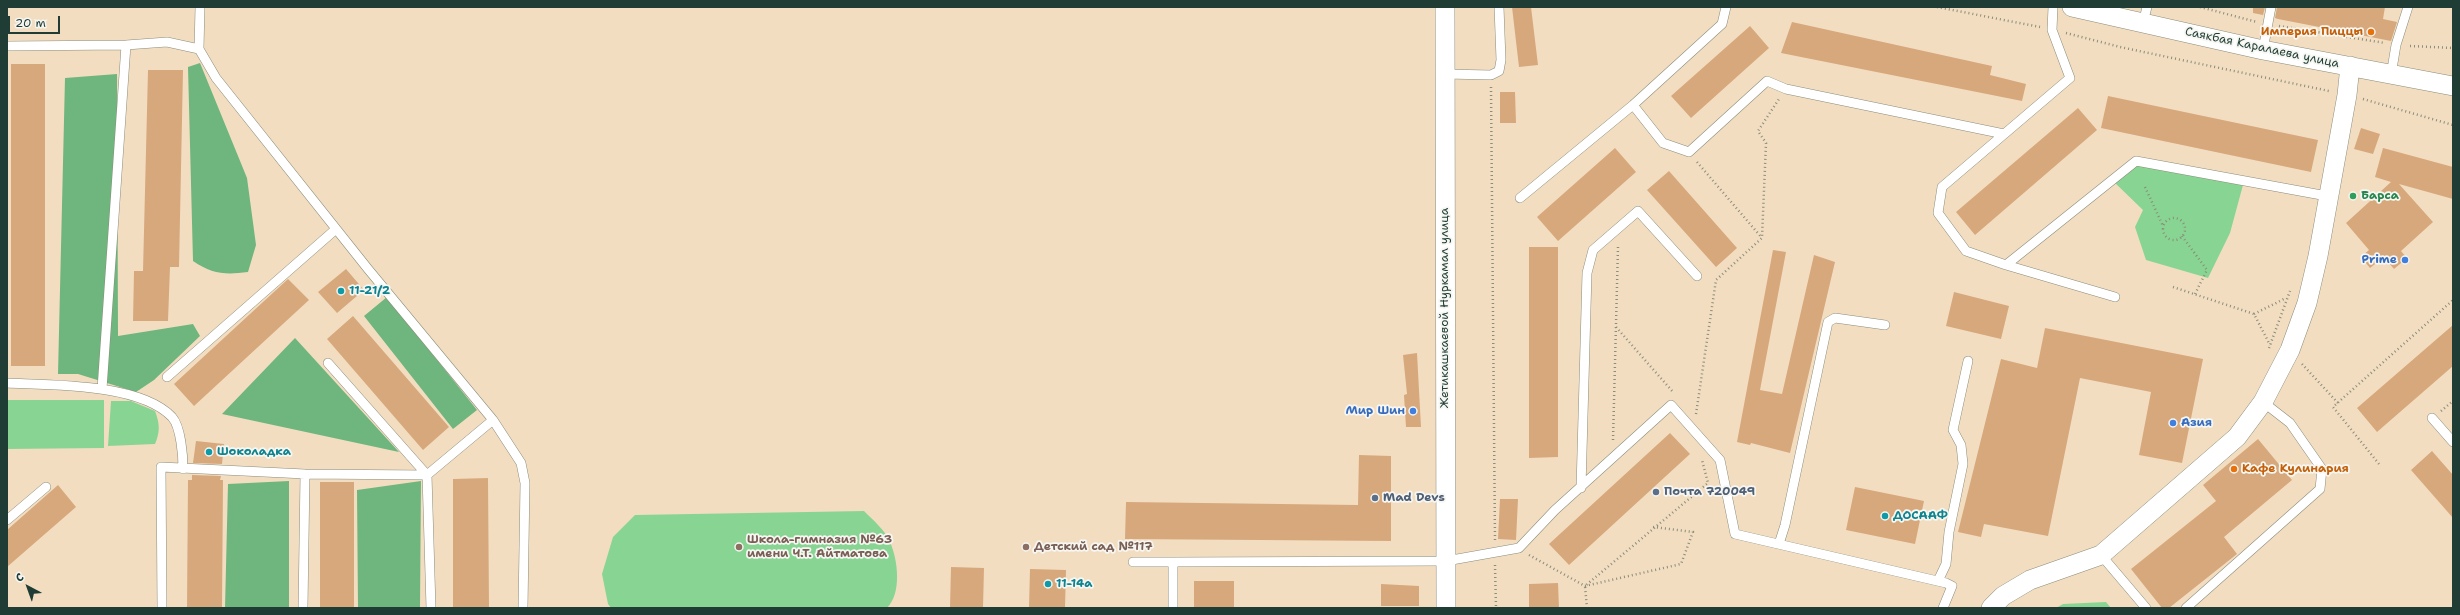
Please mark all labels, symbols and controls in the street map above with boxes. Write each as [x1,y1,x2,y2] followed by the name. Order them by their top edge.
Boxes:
[10,8,62,34] scale bar
[15,15,46,31] text: 20 m
[2184,25,2340,71] street label: Саякбая Каралаева улица
[2261,25,2363,39] place label: Империя Пиццы
[2366,27,2376,37] marker: Империя Пиццы
[2361,189,2399,203] place label: Барса
[2348,191,2358,201] marker: Барса
[1438,208,1452,408] street label: Жетикашкаевой Нуркамал улица
[2362,253,2397,267] place label: Prime
[2400,255,2410,265] marker: Prime
[349,284,390,298] place label: 11-21/2
[336,286,346,296] marker: 11-21/2
[1346,404,1405,418] place label: Мир Шин
[1408,406,1418,416] marker: Мир Шин
[2181,416,2212,430] place label: Азия
[2168,418,2178,428] marker: Азия
[217,445,291,459] place label: Шоколадка
[204,447,214,457] marker: Шоколадка
[2242,462,2349,476] place label: Кафе Кулинария
[2229,464,2239,474] marker: Кафе Кулинария
[1664,485,1755,499] place label: Почта 720049
[1651,487,1661,497] marker: Почта 720049
[1383,491,1445,505] place label: Mad Devs
[1370,493,1380,503] marker: Mad Devs
[1893,509,1948,523] place label: ДОСААФ
[1880,511,1890,521] marker: ДОСААФ
[747,533,892,561] place label: Школа-гимназия №63 имени Ч.Т. Айтматова
[1034,540,1153,554] place label: Детский сад №117
[734,542,744,552] marker: Школа-гимназия №63 имени Ч.Т. Айтматова
[1021,542,1031,552] marker: Детский сад №117
[8,567,48,607] north arrow
[12,570,27,585] text: С
[1056,577,1093,591] place label: 11-14а
[1043,579,1053,589] marker: 11-14а

